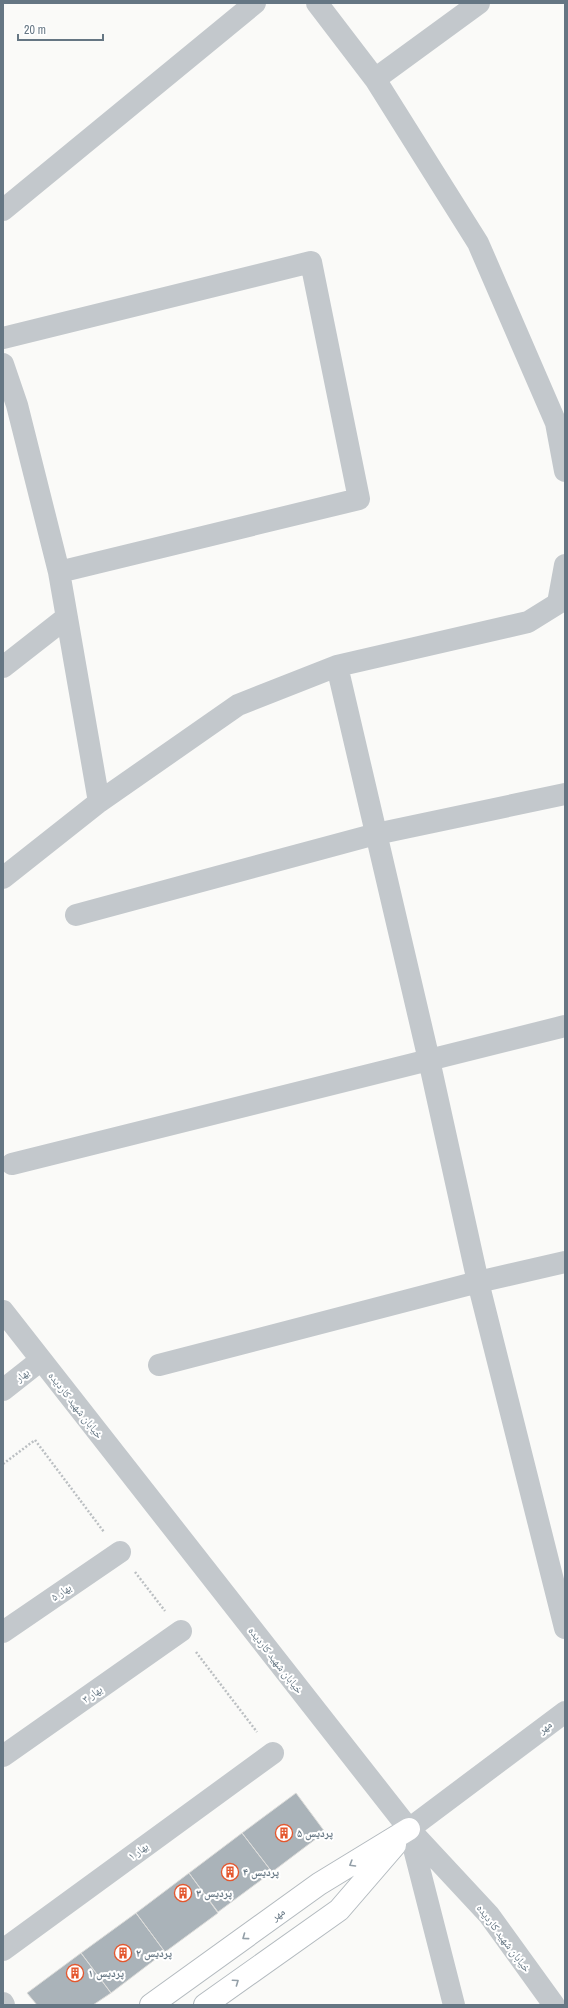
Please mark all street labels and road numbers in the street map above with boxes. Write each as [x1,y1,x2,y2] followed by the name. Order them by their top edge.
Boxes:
[11,1365,32,1386] street label: بهار
[45,1369,107,1441] street label: خیابان شهید کاردیده
[48,1580,74,1604] street label: بهار ۵
[245,1624,307,1696] street label: خیابان شهید کاردیده
[79,1682,105,1706] street label: بهار ۳
[535,1717,555,1737] street label: مهر
[125,1839,151,1863] street label: بهار ۱
[474,1901,534,1975] street label: خیابان شهید کاردیده
[268,1904,288,1924] street label: مهر

